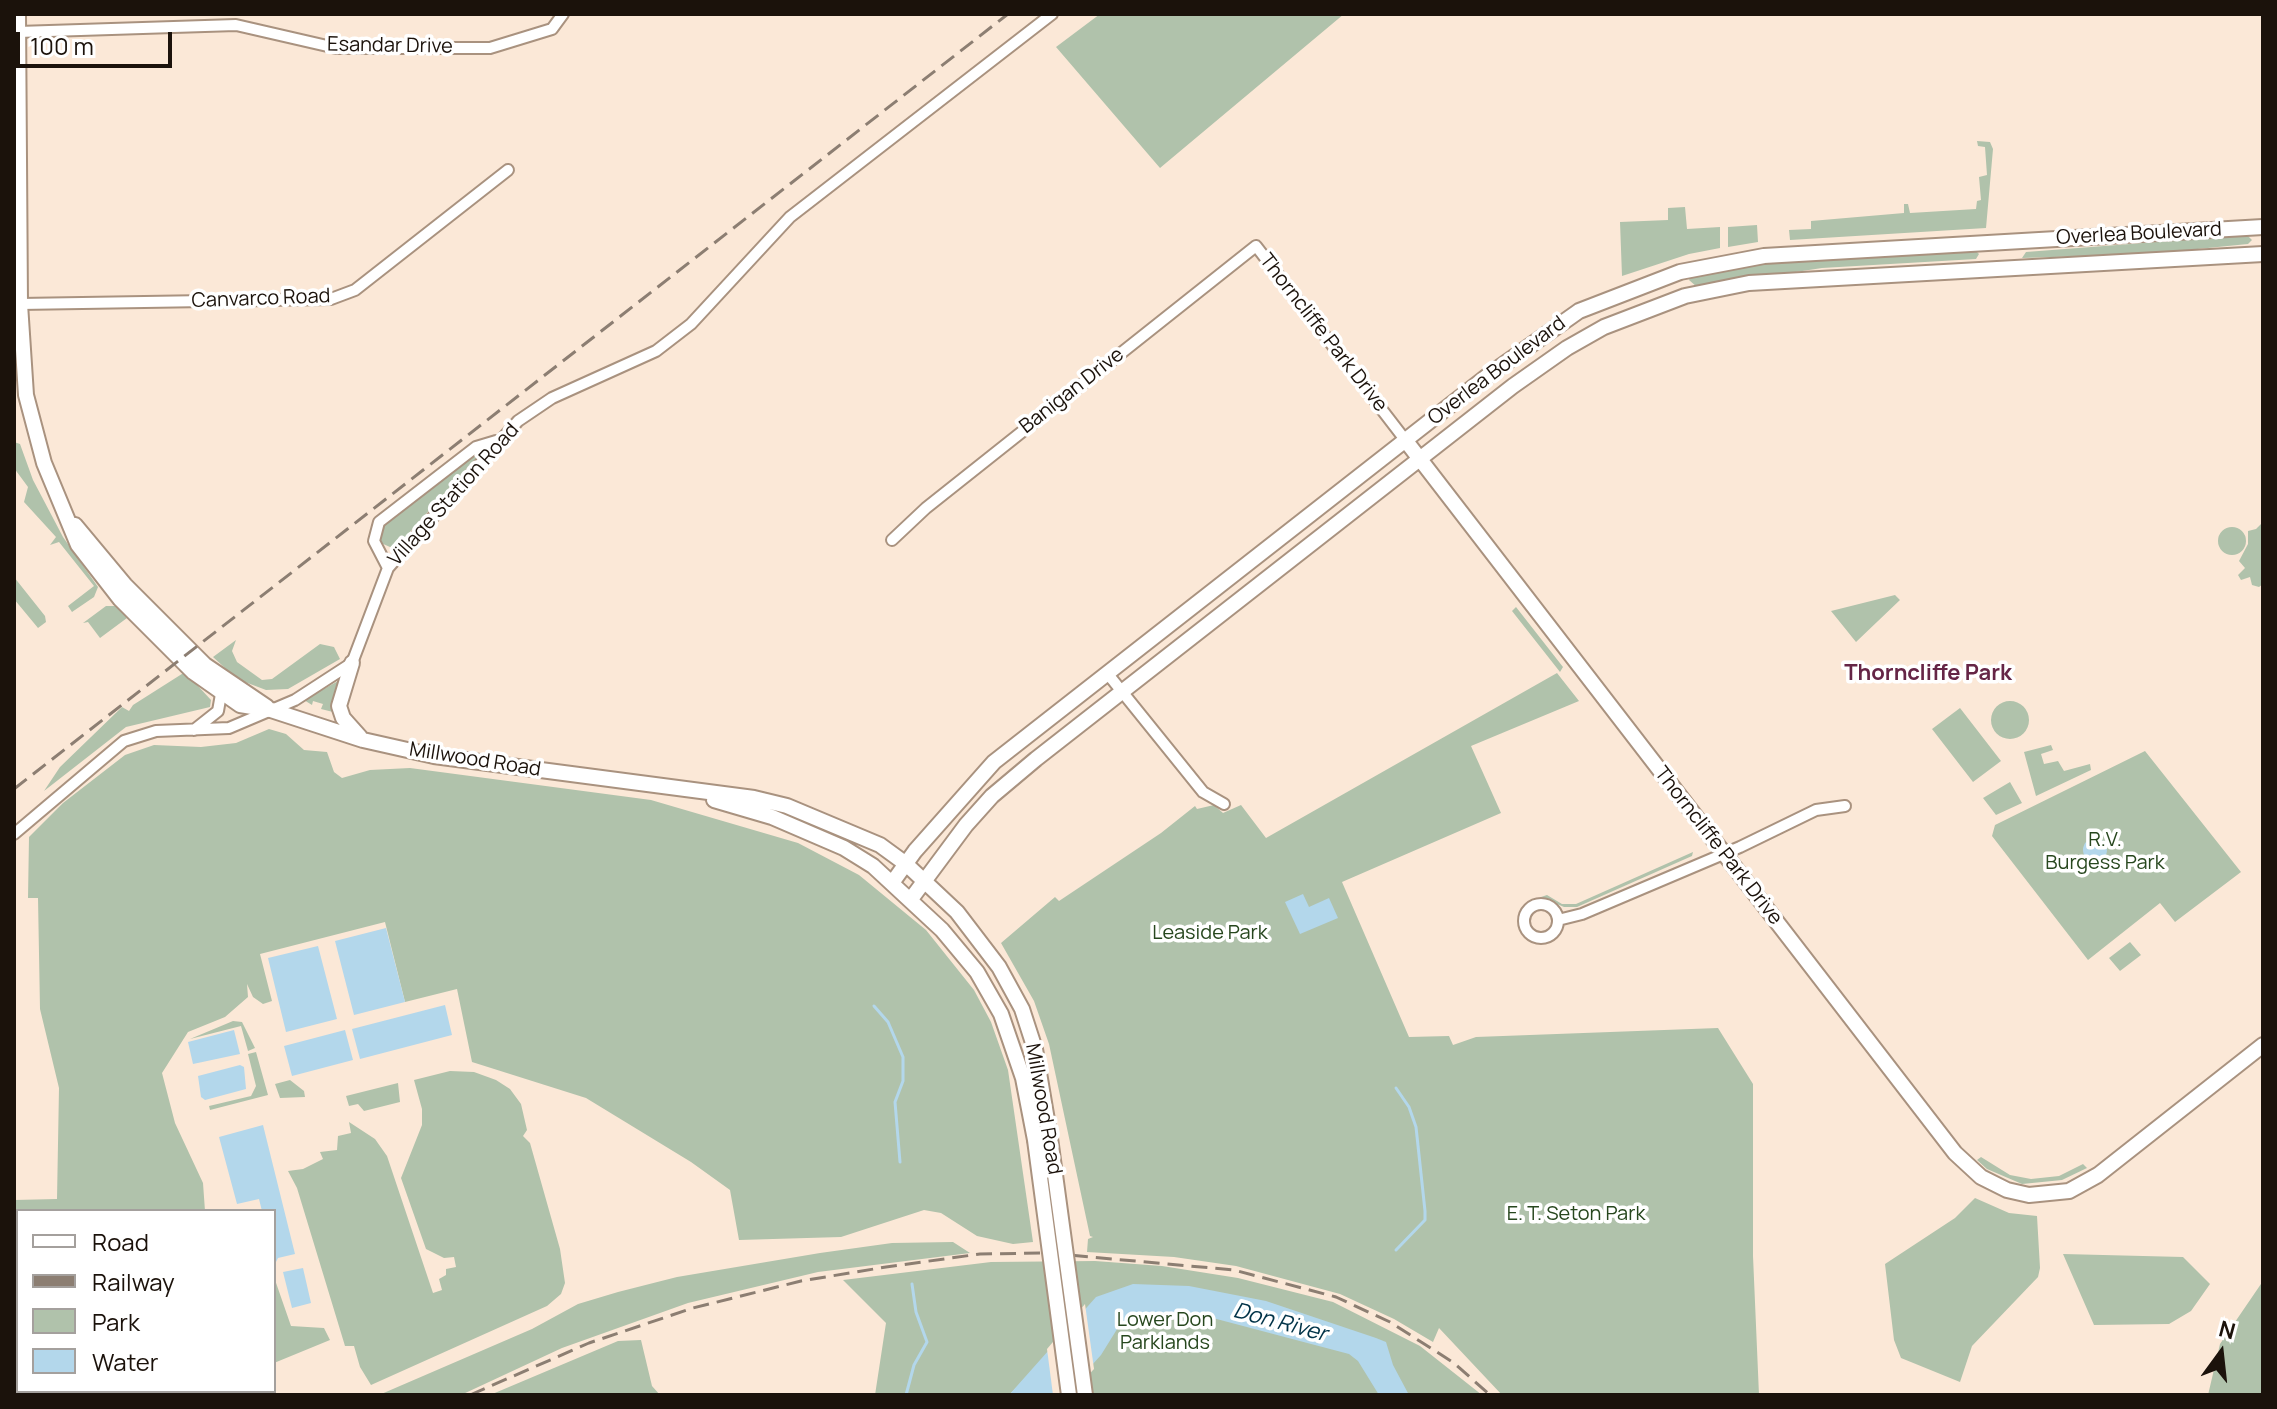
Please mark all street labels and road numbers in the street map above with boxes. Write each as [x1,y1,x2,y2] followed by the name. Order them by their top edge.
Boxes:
[327,33,453,59] street label: Esandar Drive
[2056,218,2222,250] street label: Overlea Boulevard
[1254,249,1392,417] street label: Thorncliffe Park Drive
[191,285,331,313] street label: Canvarco Road
[1424,312,1570,430] street label: Overlea Boulevard
[1015,343,1129,439] street label: Banigan Drive
[384,419,524,571] street label: Village Station Road
[408,738,542,782] street label: Millwood Road
[1649,762,1787,930] street label: Thorncliffe Park Drive
[1020,1042,1066,1176] street label: Millwood Road

